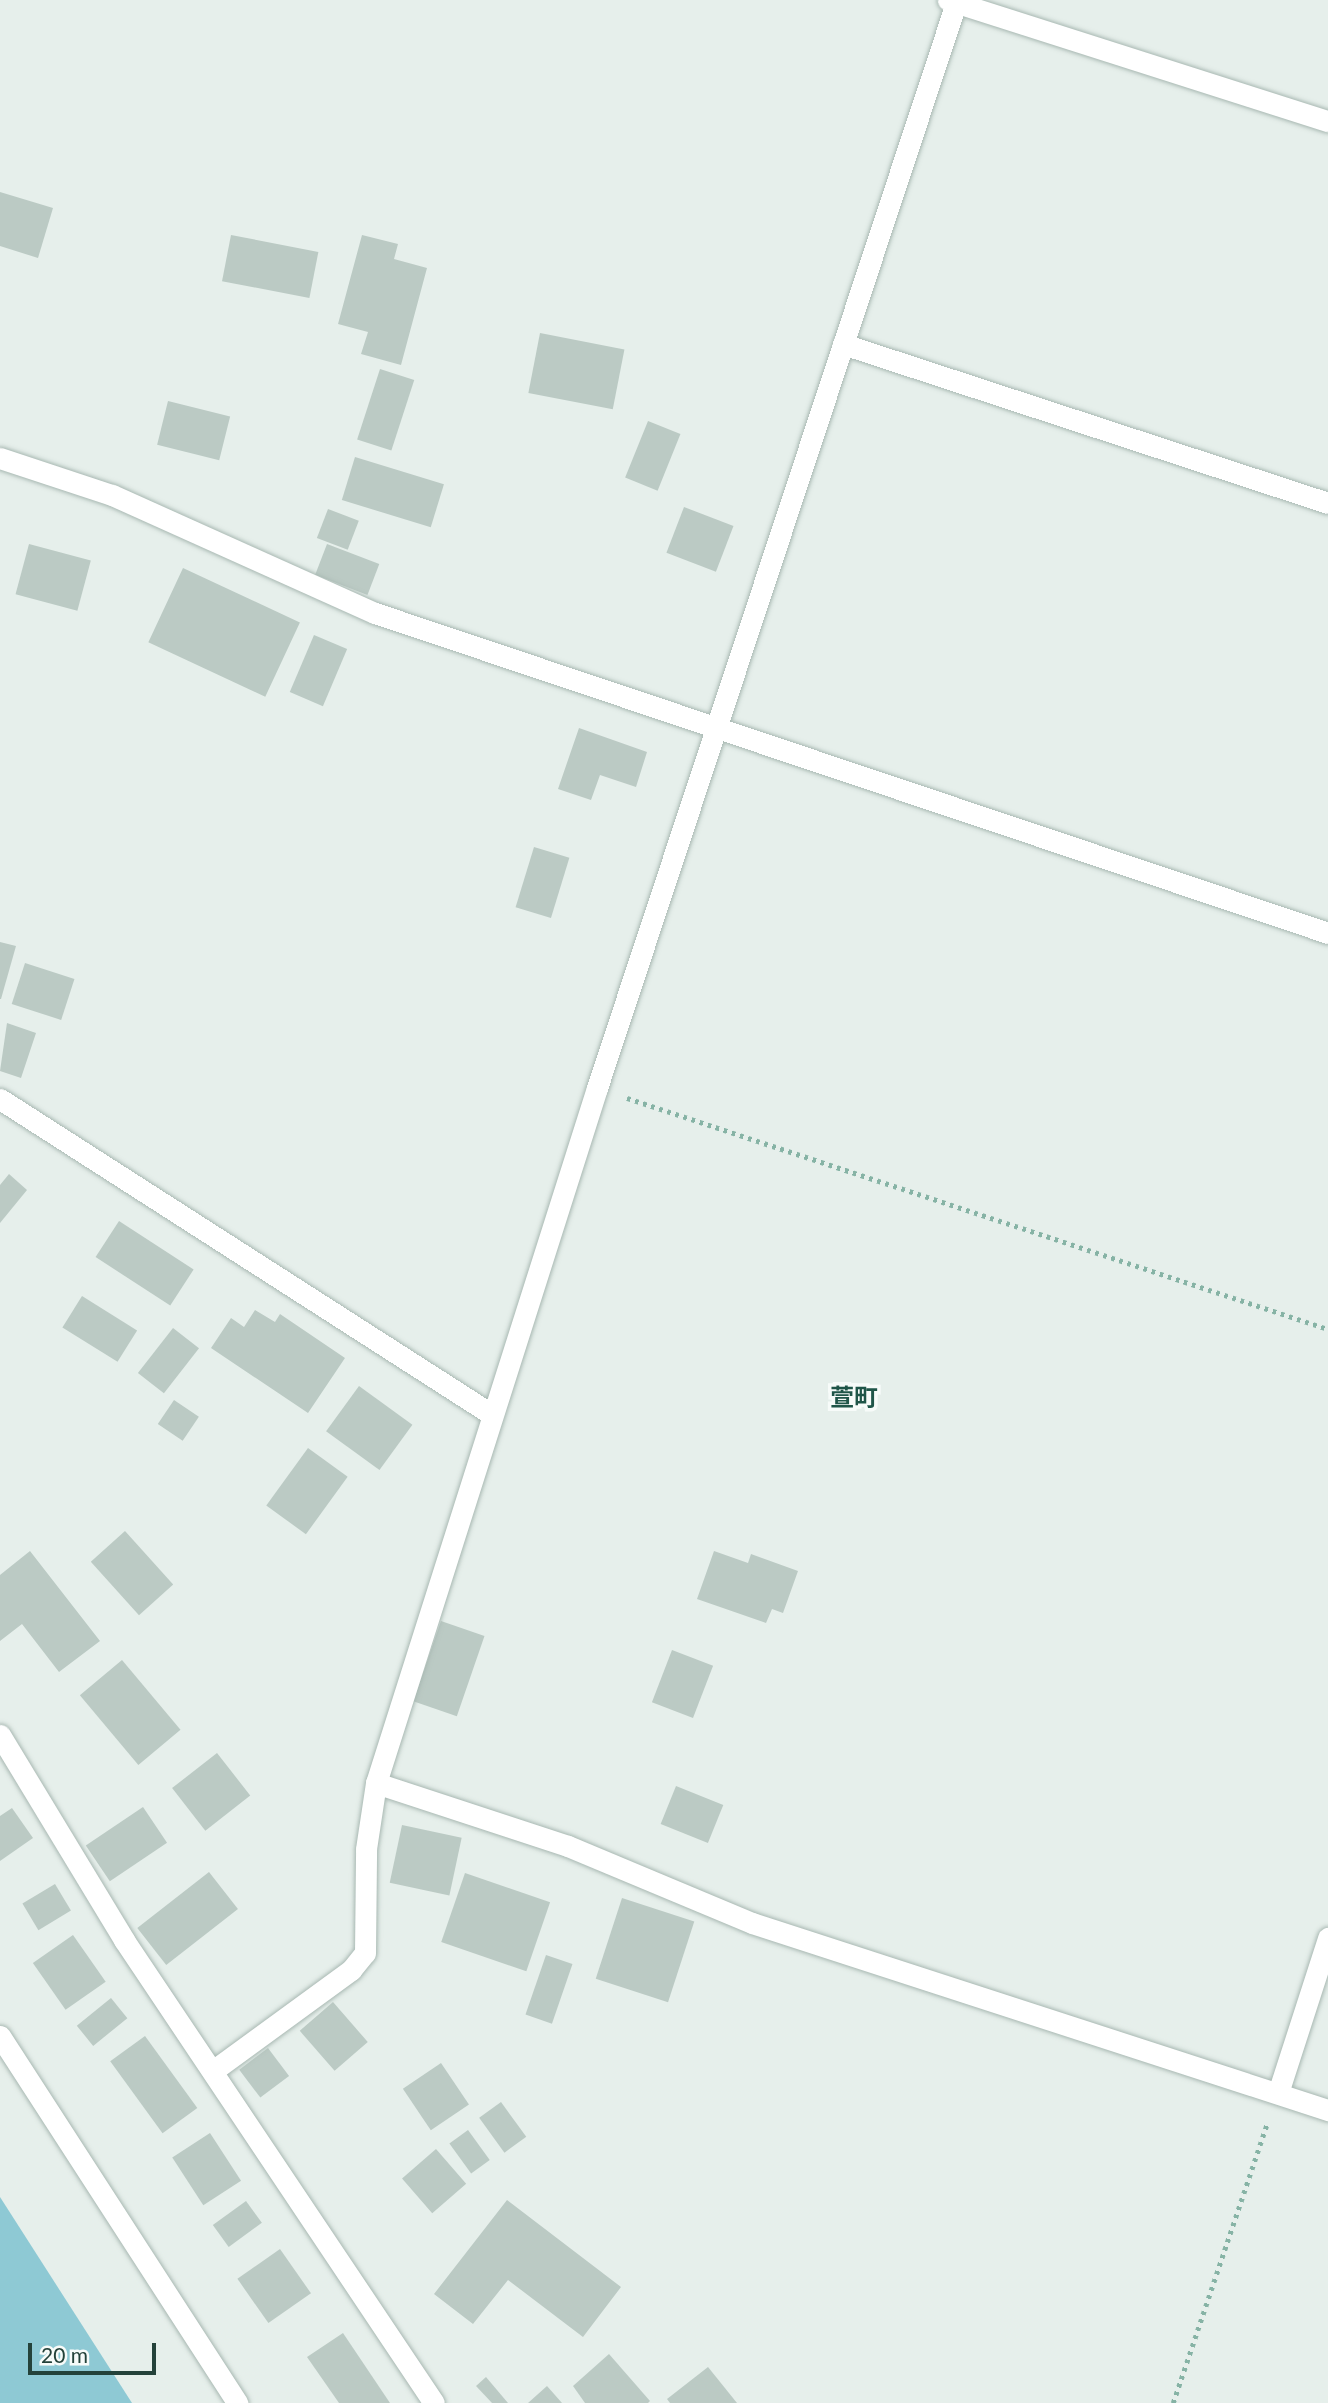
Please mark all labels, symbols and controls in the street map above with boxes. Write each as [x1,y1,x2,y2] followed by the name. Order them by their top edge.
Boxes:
[830,1383,878,1411] district label: 萱町
[32,2330,159,2374] scale bar
[41,2342,88,2367] text: 20 m

